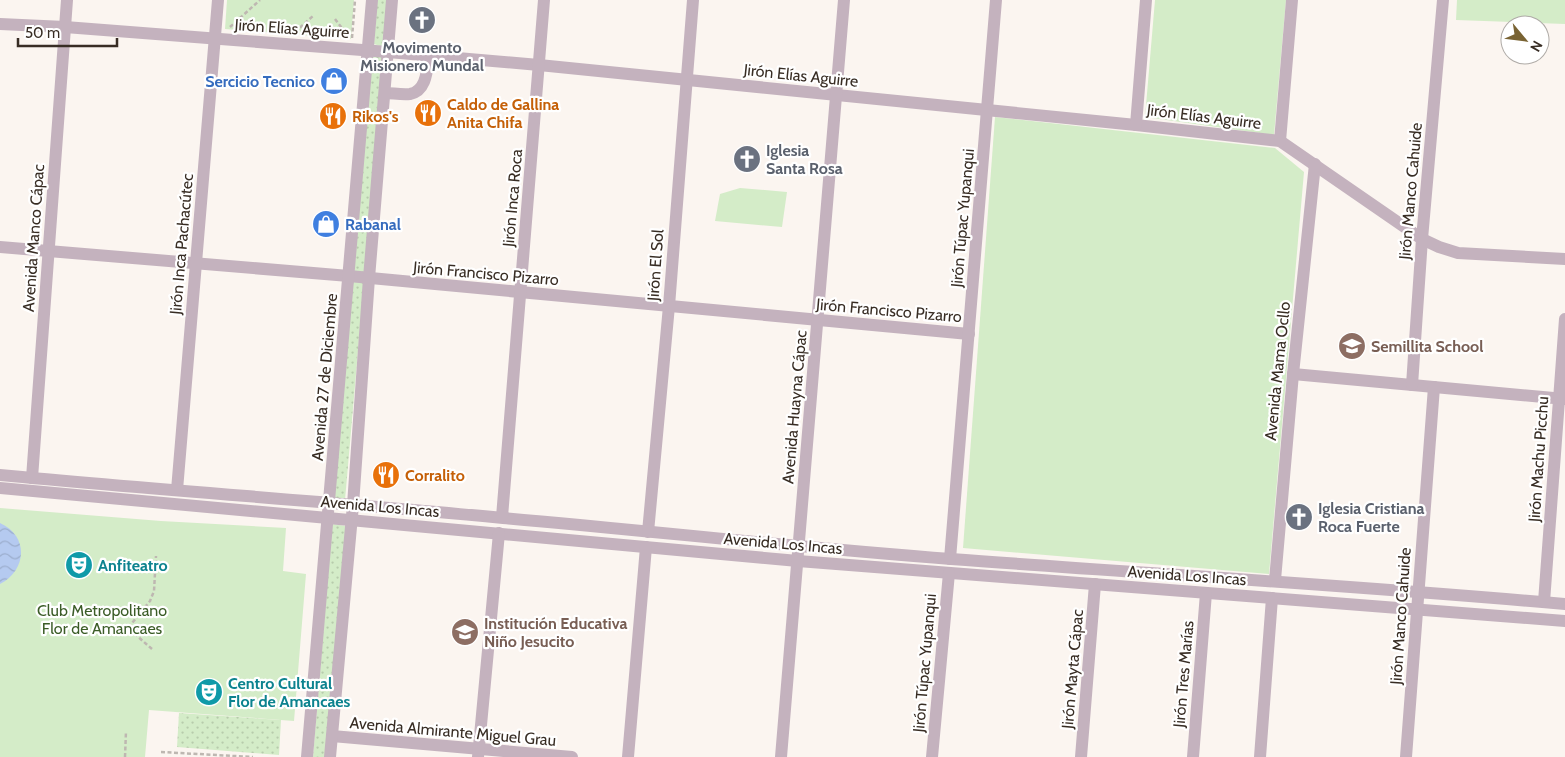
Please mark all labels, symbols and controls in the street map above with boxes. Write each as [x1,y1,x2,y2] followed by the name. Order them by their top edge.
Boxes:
[407,5,437,35] church icon: Movimento Misionero Mundal
[18,15,116,47] scale bar
[233,15,350,42] street label: Jirón Elías Aguirre
[1500,15,1550,65] north arrow
[25,24,60,42] text: 50 m
[360,38,484,75] place label: Movimento Misionero Mundal
[1526,38,1547,55] text: N
[742,60,859,91] street label: Jirón Elías Aguirre
[319,66,349,96] shop icon: Sercicio Tecnico
[205,72,315,91] place label: Sercicio Tecnico
[447,95,559,132] place label: Caldo de Gallina Anita Chifa
[413,98,443,128] restaurant icon: Caldo de Gallina Anita Chifa
[1145,100,1262,133] street label: Jirón Elías Aguirre
[318,101,348,131] restaurant icon: Rikos's
[352,107,399,126] place label: Rikos's
[1395,122,1426,261] street label: Jirón Manco Cahuide
[766,141,843,178] place label: Iglesia Santa Rosa
[732,144,762,174] church icon: Iglesia Santa Rosa
[499,148,526,249] street label: Jirón Inca Roca
[947,148,978,289] street label: Jirón Túpac Yupanqui
[19,163,48,313] street label: Avenida Manco Cápac
[166,173,197,316] street label: Jirón Inca Pachacútec
[311,209,341,239] shop icon: Rabanal
[345,215,401,234] place label: Rabanal
[643,228,667,302] street label: Jirón El Sol
[411,258,560,289] street label: Jirón Francisco Pizarro
[308,292,341,462] street label: Avenida 27 de Diciembre
[814,295,963,326] street label: Jirón Francisco Pizarro
[1261,301,1294,441] street label: Avenida Mama Ocllo
[778,329,811,485] street label: Avenida Huayna Cápac
[1337,331,1367,361] school or university icon: Semillita School
[1371,337,1483,356] place label: Semillita School
[1525,396,1552,524] street label: Jirón Machu Picchu
[371,460,401,490] restaurant icon: Corralito
[405,466,465,485] place label: Corralito
[320,492,440,521] street label: Avenida Los Incas
[1318,499,1425,536] place label: Iglesia Cristiana Roca Fuerte
[1284,502,1314,532] church icon: Iglesia Cristiana Roca Fuerte
[723,529,843,558] street label: Avenida Los Incas
[1386,547,1415,686] street label: Jirón Manco Cahuide
[64,550,94,580] theatre icon: Anfiteatro
[98,556,168,575] place label: Anfiteatro
[1127,562,1247,589] street label: Avenida Los Incas
[909,593,940,734] street label: Jirón Túpac Yupanqui
[37,601,167,638] park label: Club Metropolitano Flor de Amancaes
[1058,608,1087,731] street label: Jirón Mayta Cápac
[484,614,628,651] place label: Institución Educativa Niño Jesucito
[450,617,480,647] school or university icon: Institución Educativa Niño Jesucito
[1169,619,1198,729] street label: Jirón Tres Marías
[228,674,351,711] place label: Centro Cultural Flor de Amancaes
[194,677,224,707] theatre icon: Centro Cultural Flor de Amancaes
[349,713,557,750] street label: Avenida Almirante Miguel Grau

